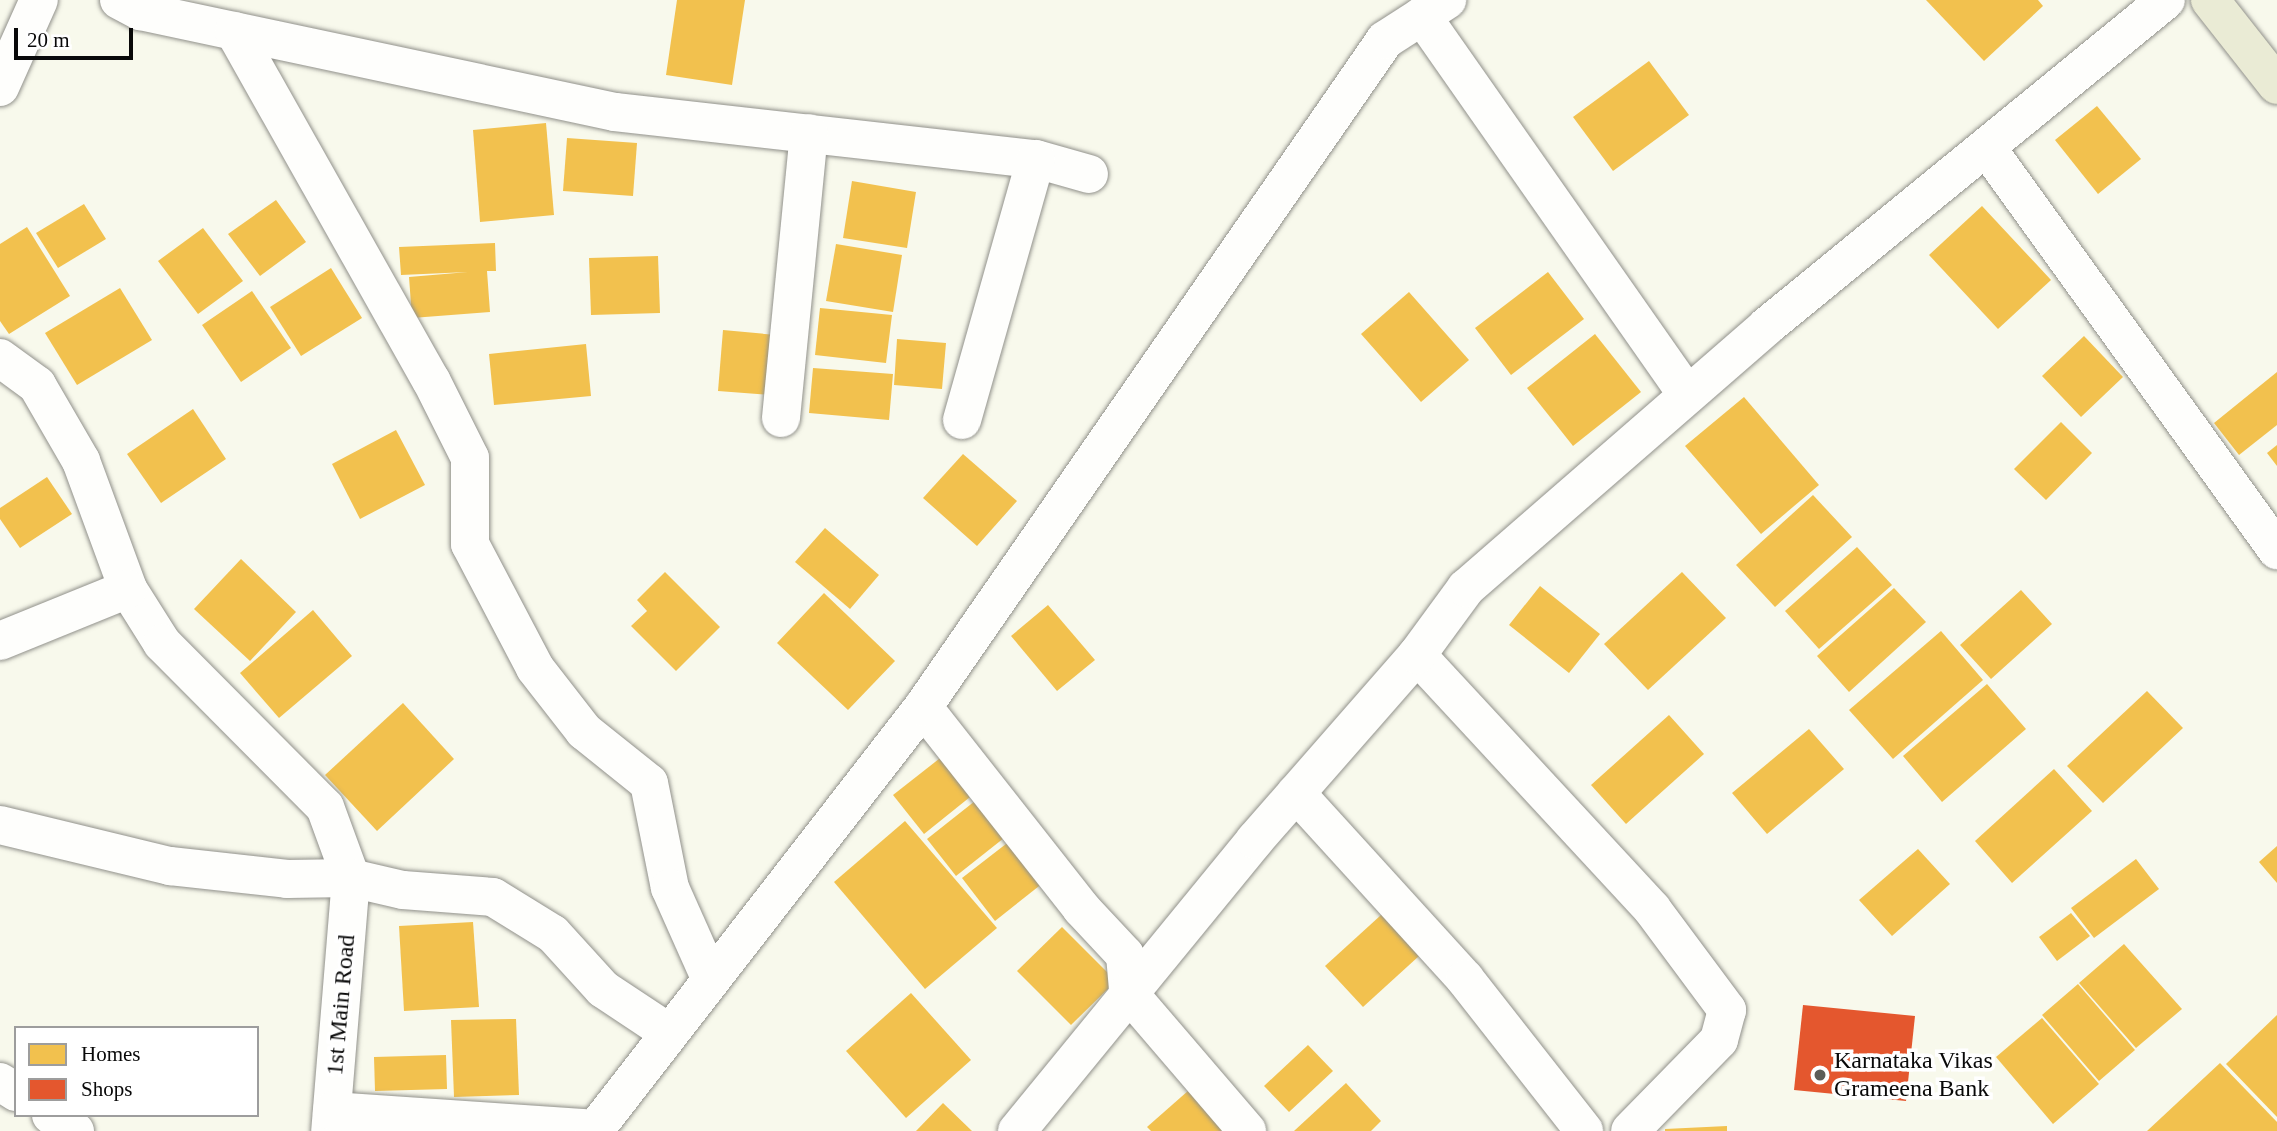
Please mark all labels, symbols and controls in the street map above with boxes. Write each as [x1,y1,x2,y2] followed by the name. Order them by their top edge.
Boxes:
[18,14,136,58] scale bar
[27,28,70,52] text: 20 m
[320,933,362,1077] street label: 1st Main Road
[14,1026,259,1117] legend
[81,1042,141,1066] text: Homes
[1834,1047,1993,1103] place label: Karnataka Vikas Grameena Bank
[1812,1067,1828,1083] marker: Karnataka Vikas Grameena Bank
[81,1077,132,1101] text: Shops

